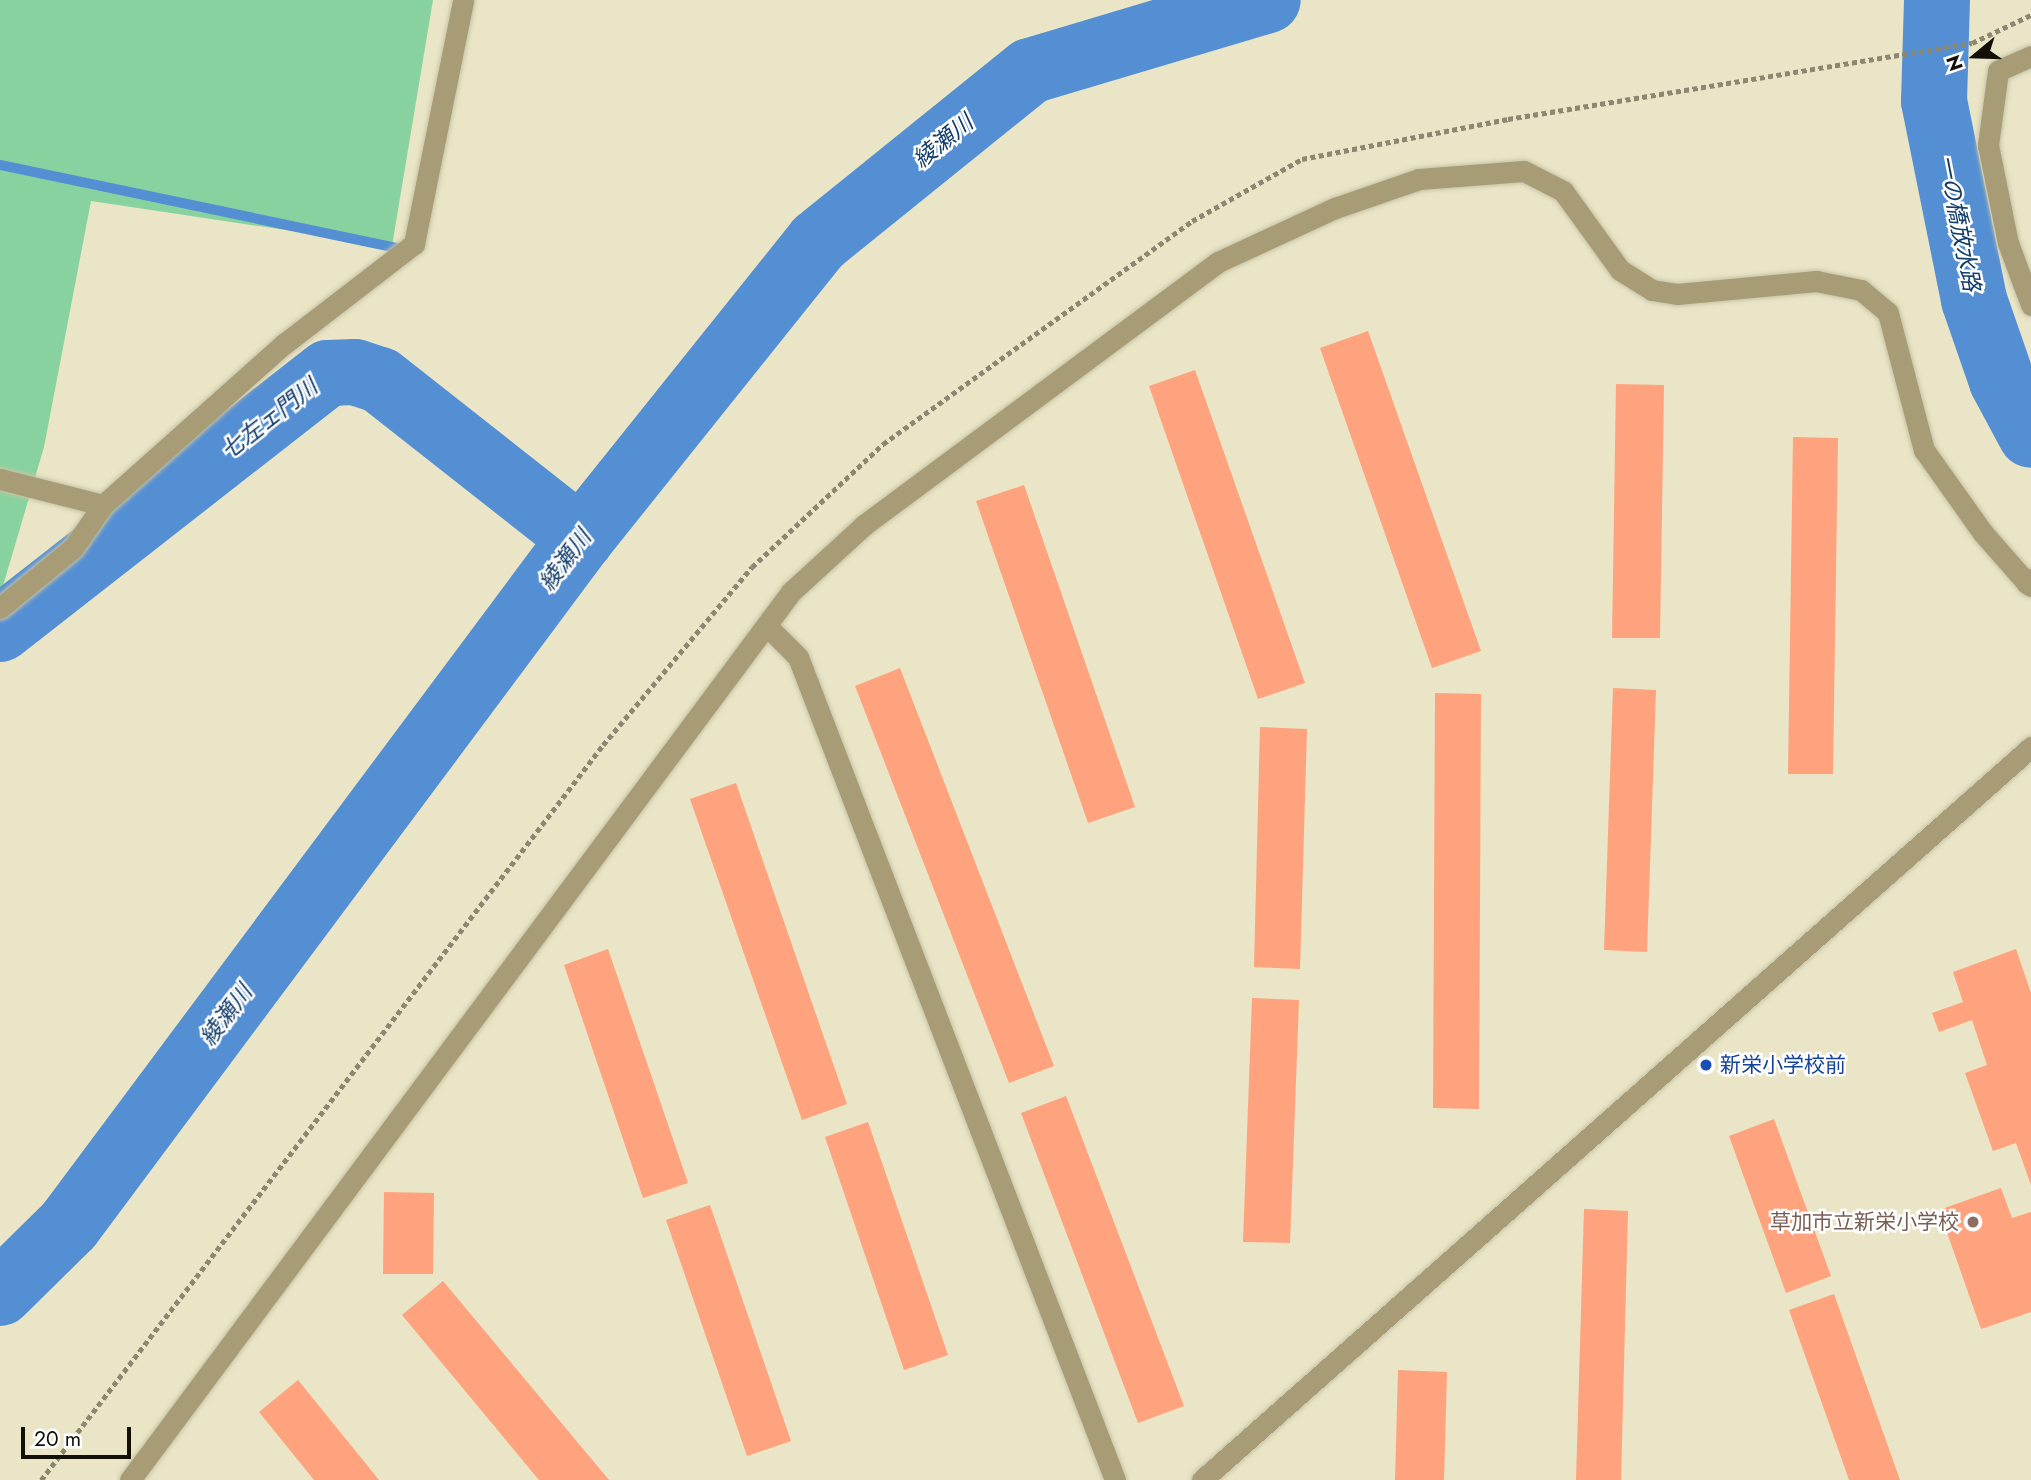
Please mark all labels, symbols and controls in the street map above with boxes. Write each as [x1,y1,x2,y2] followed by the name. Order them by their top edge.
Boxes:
[1940,21,2010,91] north arrow
[1939,51,1970,75] text: N
[908,109,978,173] water label: 綾瀬川
[1932,153,1986,293] water label: 一の橋放水路
[215,373,323,465] water label: 七左ェ門川
[533,524,597,596] water label: 綾瀬川
[194,979,258,1051] water label: 綾瀬川
[1720,1052,1846,1078] place label: 新栄小学校前
[1698,1057,1714,1073] marker: 新栄小学校前
[1770,1209,1959,1235] place label: 草加市立新栄小学校
[1965,1214,1981,1230] marker: 草加市立新栄小学校
[24,1414,135,1458] scale bar
[34,1424,81,1454] text: 20 m

